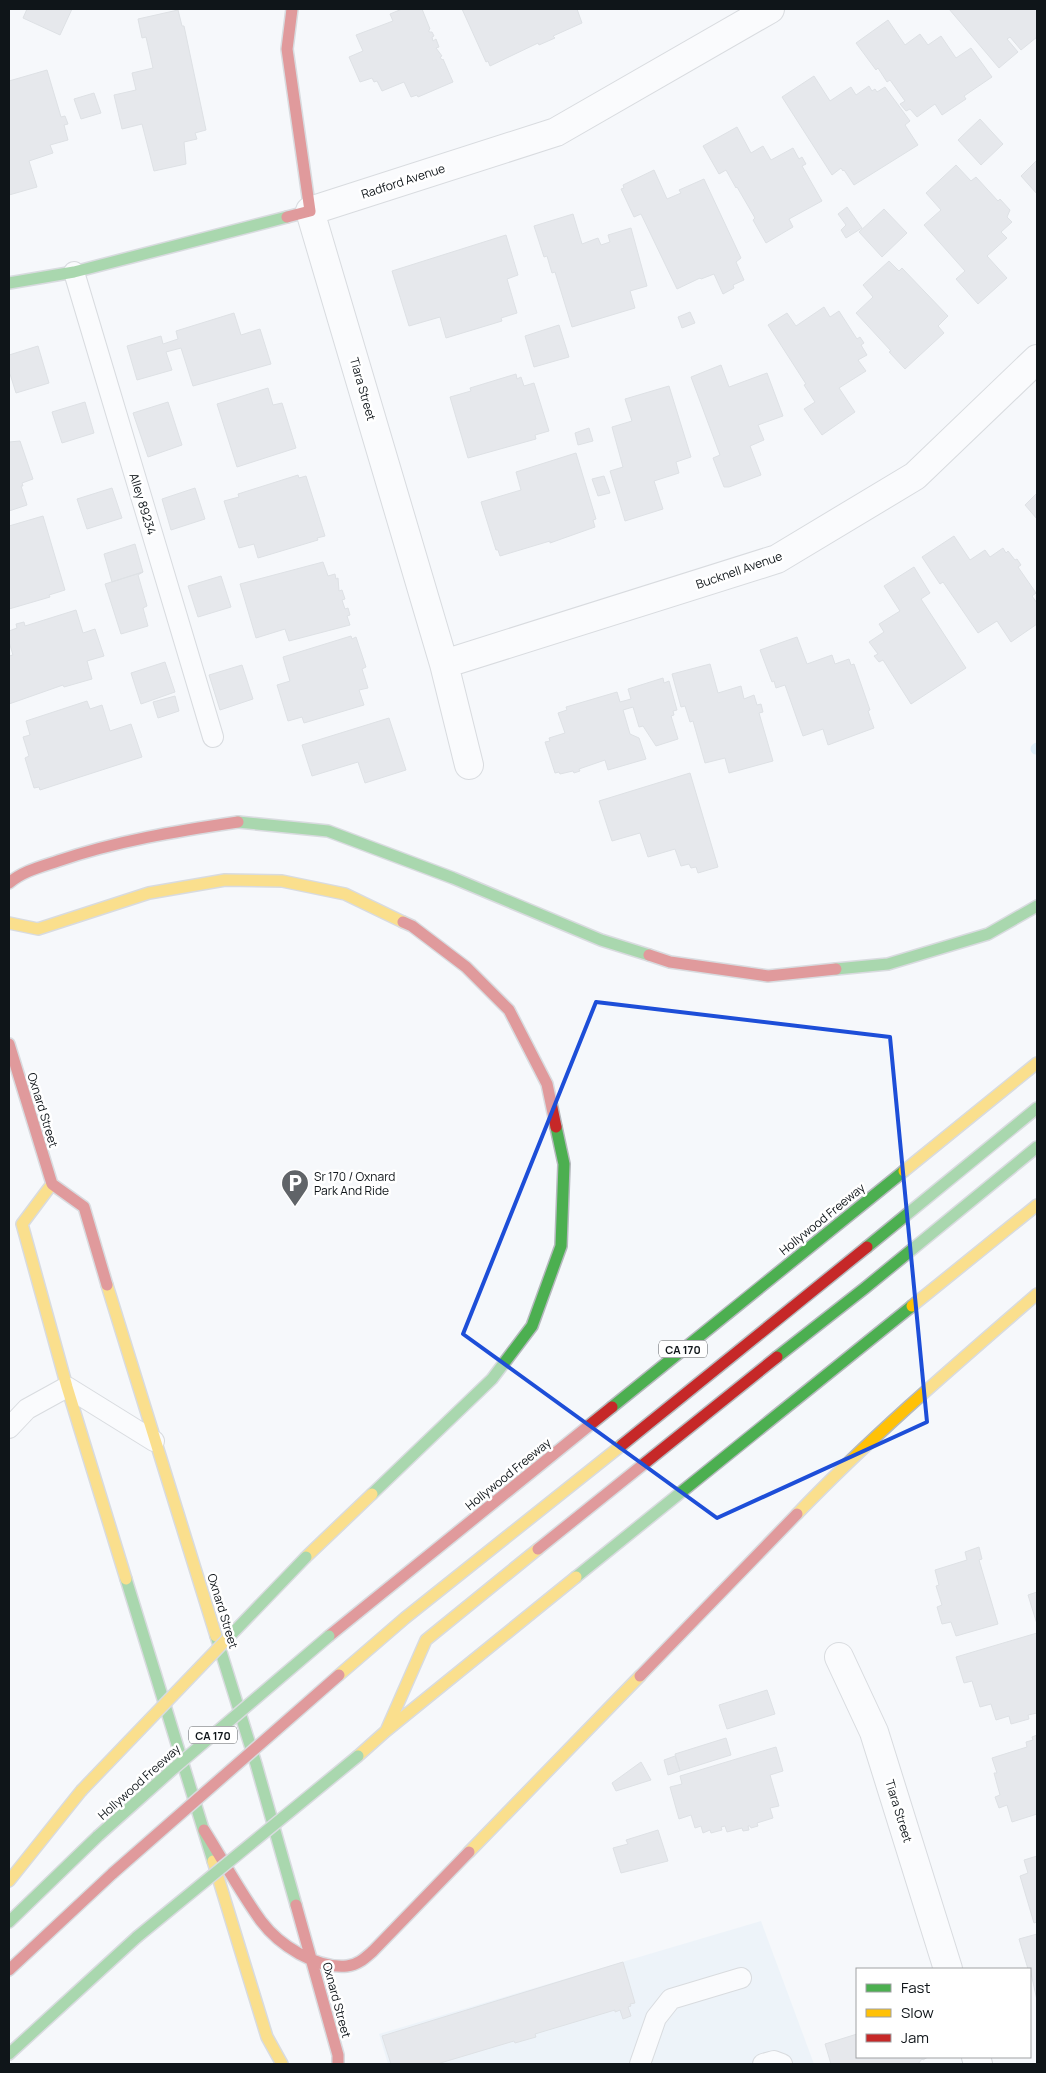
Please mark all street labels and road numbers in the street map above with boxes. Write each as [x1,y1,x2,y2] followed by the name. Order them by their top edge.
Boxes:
[359,159,447,203] street label: Radford Avenue
[346,355,380,423] street label: Tiara Street
[126,471,160,537] street label: Alley 89234
[694,547,784,593] street label: Bucknell Avenue
[24,1070,63,1150] street label: Oxnard Street
[776,1179,869,1259] street label: Hollywood Freeway
[659,1340,707,1358] road number: CA 170
[462,1434,555,1514] street label: Hollywood Freeway
[204,1571,243,1651] street label: Oxnard Street
[189,1726,237,1744] road number: CA 170
[94,1740,184,1824] street label: Hollywood Freeway
[881,1777,917,1845] street label: Tiara Street
[319,1960,355,2040] street label: Oxnard Street

